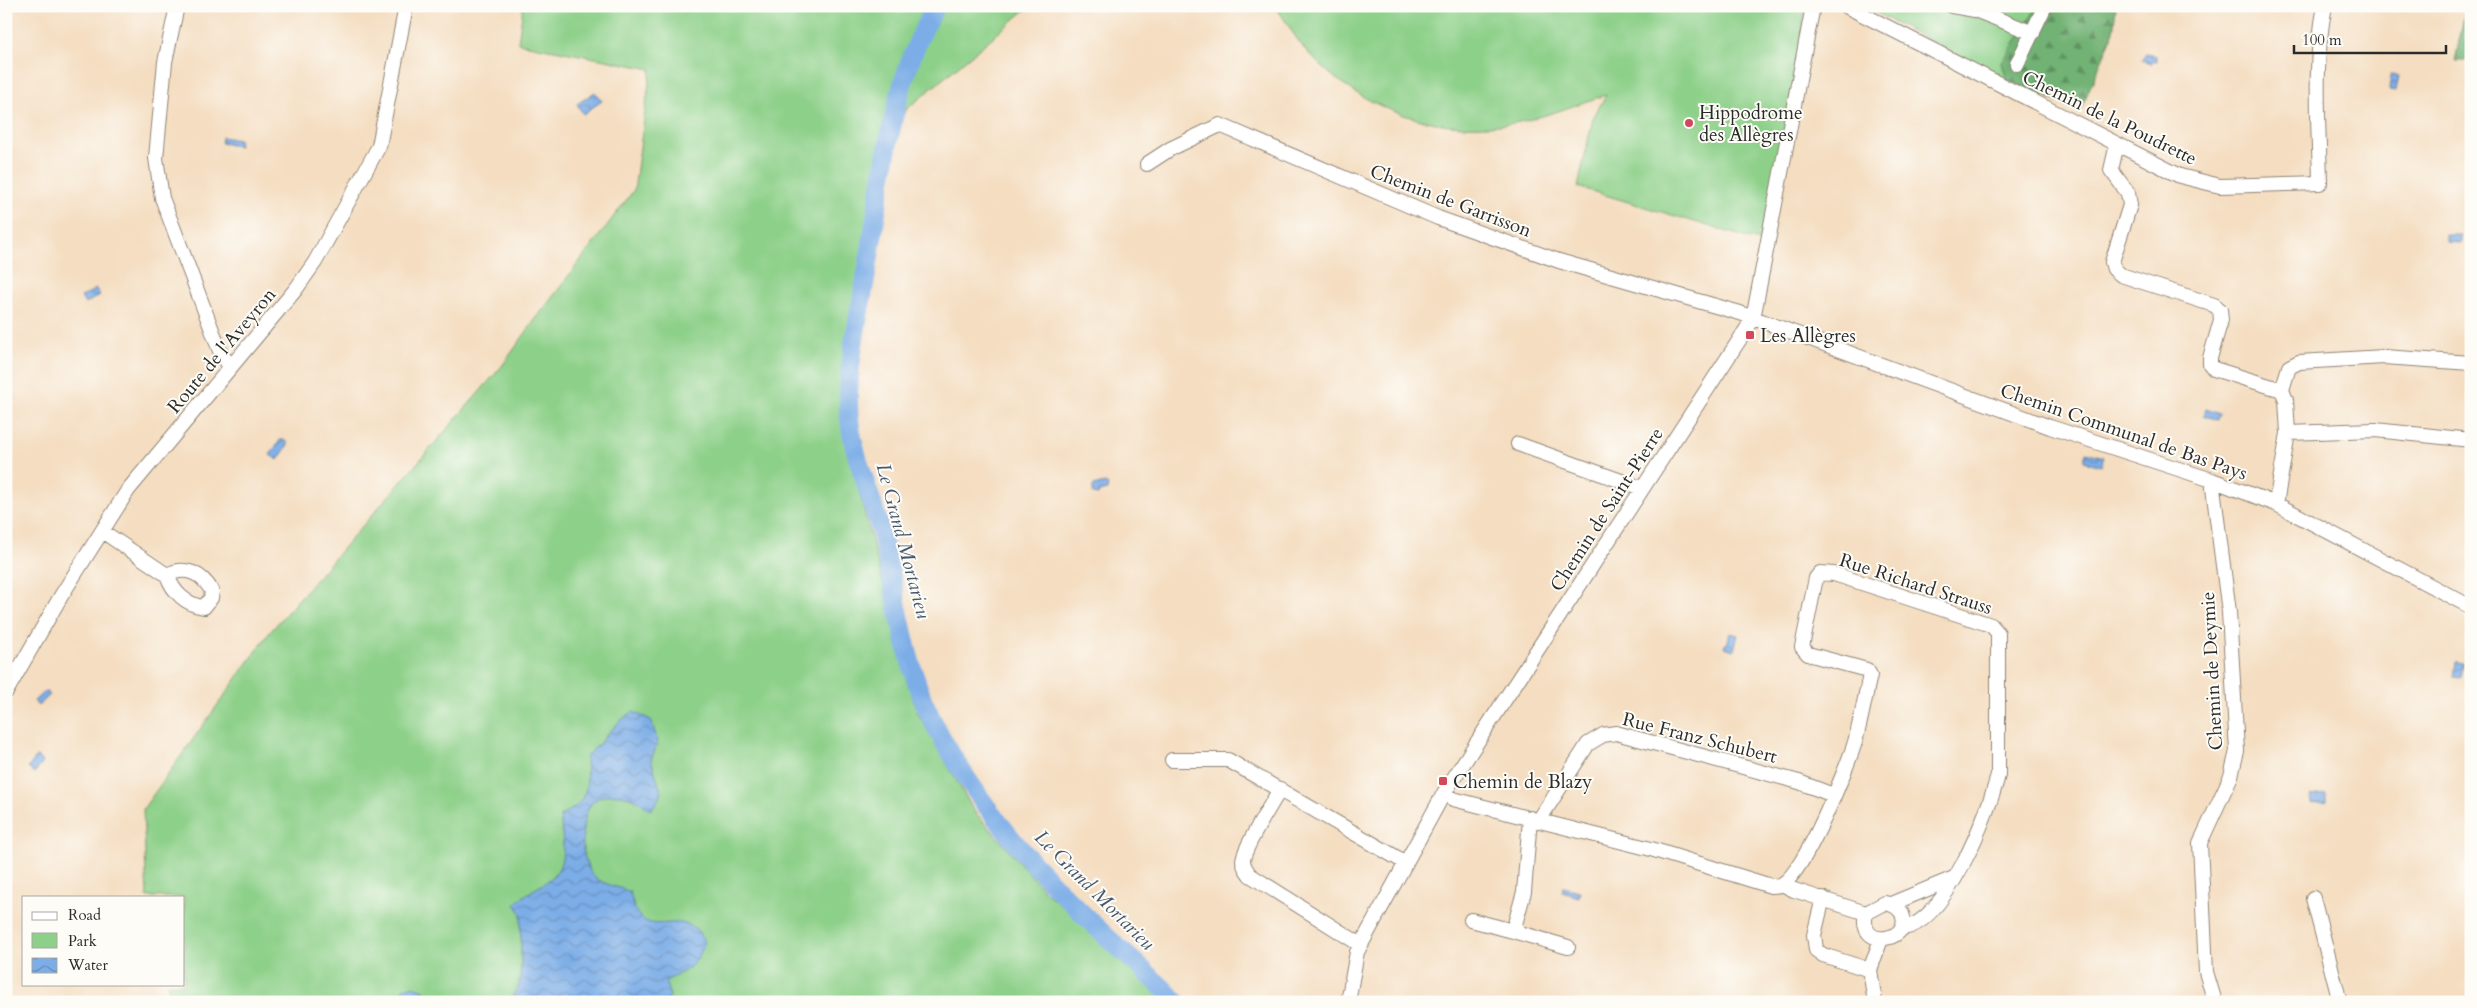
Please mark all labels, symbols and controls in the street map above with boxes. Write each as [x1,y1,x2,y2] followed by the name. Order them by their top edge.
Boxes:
[2294,22,2447,54] scale bar
[2302,30,2342,50] text: 100 m
[2018,64,2201,171] street label: Chemin de la Poudrette
[1699,100,1803,148] place label: Hippodrome des Allègres
[1683,117,1695,129] marker: Hippodrome des Allègres
[1366,158,1535,244] street label: Chemin de Garrisson
[162,282,282,419] street label: Route de l'Aveyron
[1760,323,1856,349] place label: Les Allègres
[1744,329,1756,341] marker: Les Allègres
[1997,377,2251,486] street label: Chemin Communal de Bas Pays
[1544,422,1670,597] street label: Chemin de Saint-Pierre
[870,460,937,622] water label: Le Grand Mortarieu
[1836,547,1995,621] street label: Rue Richard Strauss
[2195,591,2229,751] street label: Chemin de Deymie
[1620,706,1780,770] street label: Rue Franz Schubert
[1453,769,1592,795] place label: Chemin de Blazy
[1437,775,1449,787] marker: Chemin de Blazy
[1028,824,1161,957] water label: Le Grand Mortarieu
[22,896,185,986] legend
[68,905,101,925] text: Road
[68,931,97,951] text: Park
[67,955,109,975] text: Water

